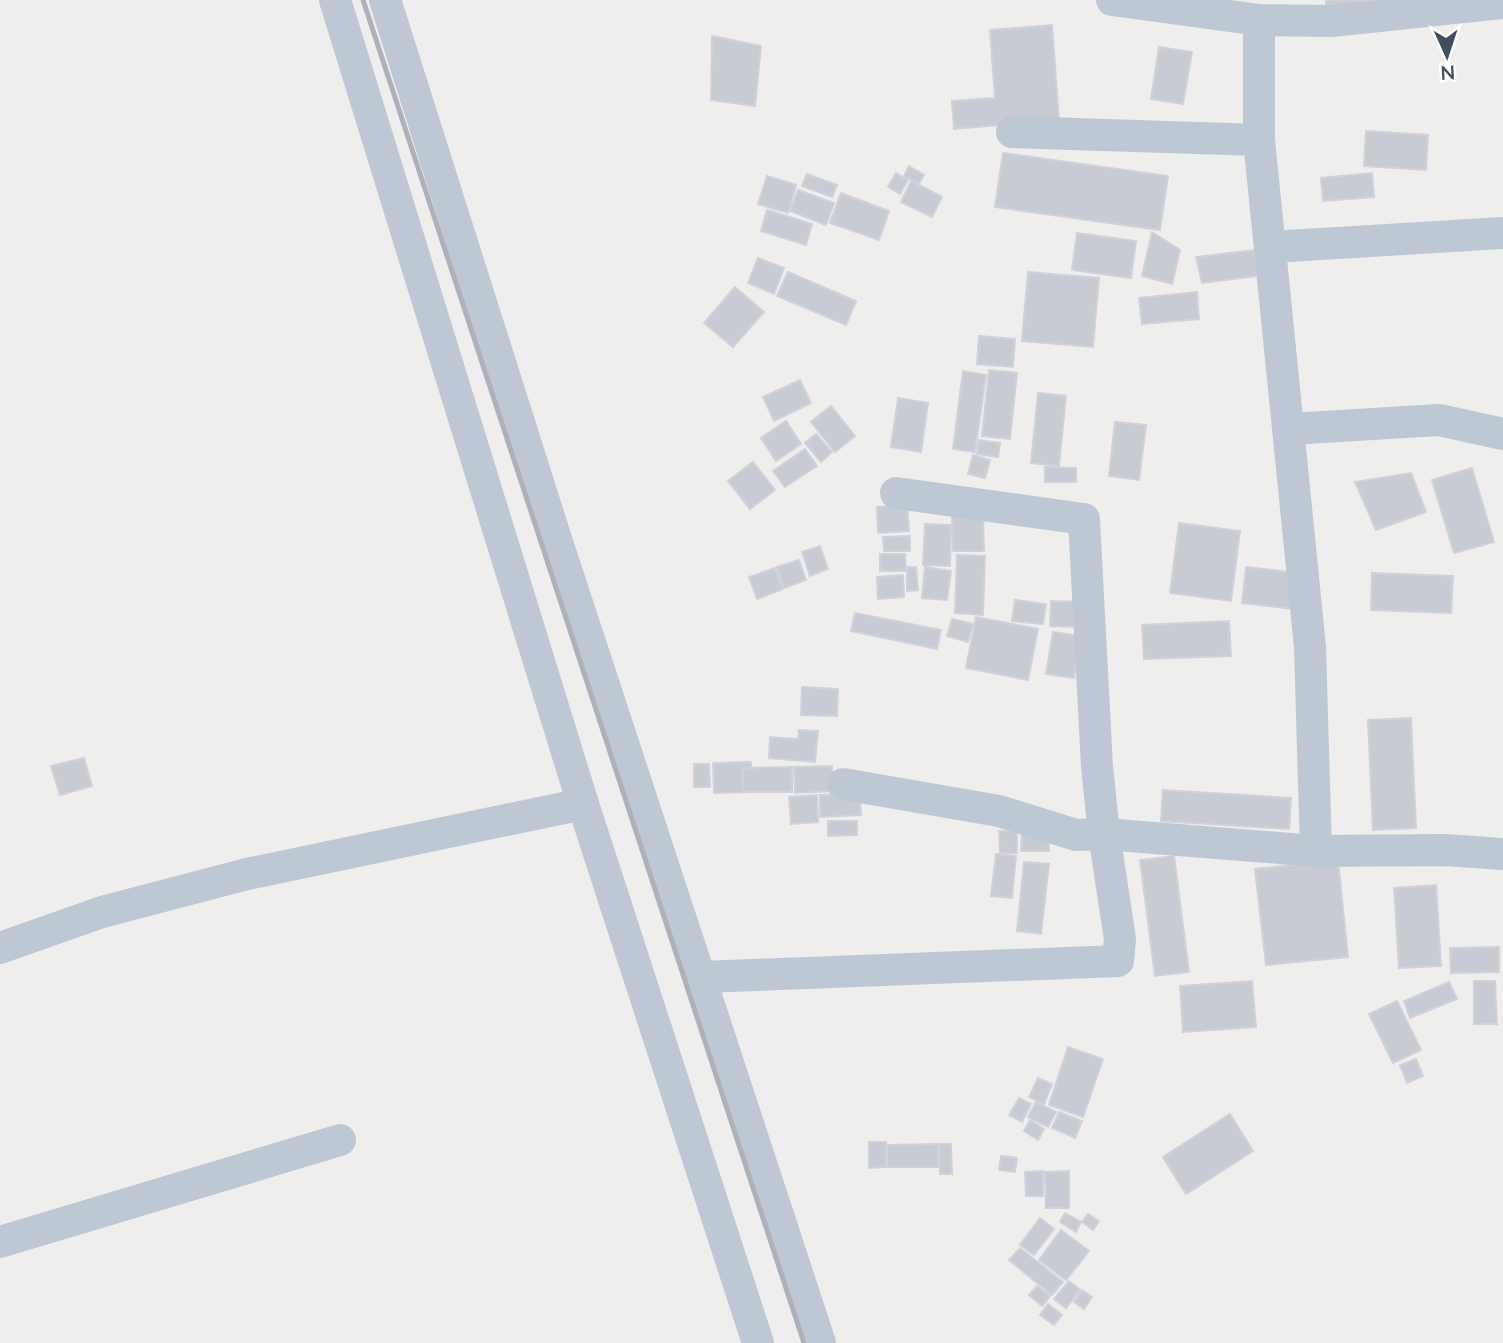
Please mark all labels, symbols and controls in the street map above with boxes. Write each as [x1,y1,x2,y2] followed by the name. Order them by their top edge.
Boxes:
[1412,21,1482,91] north arrow
[1440,62,1456,85] text: N

